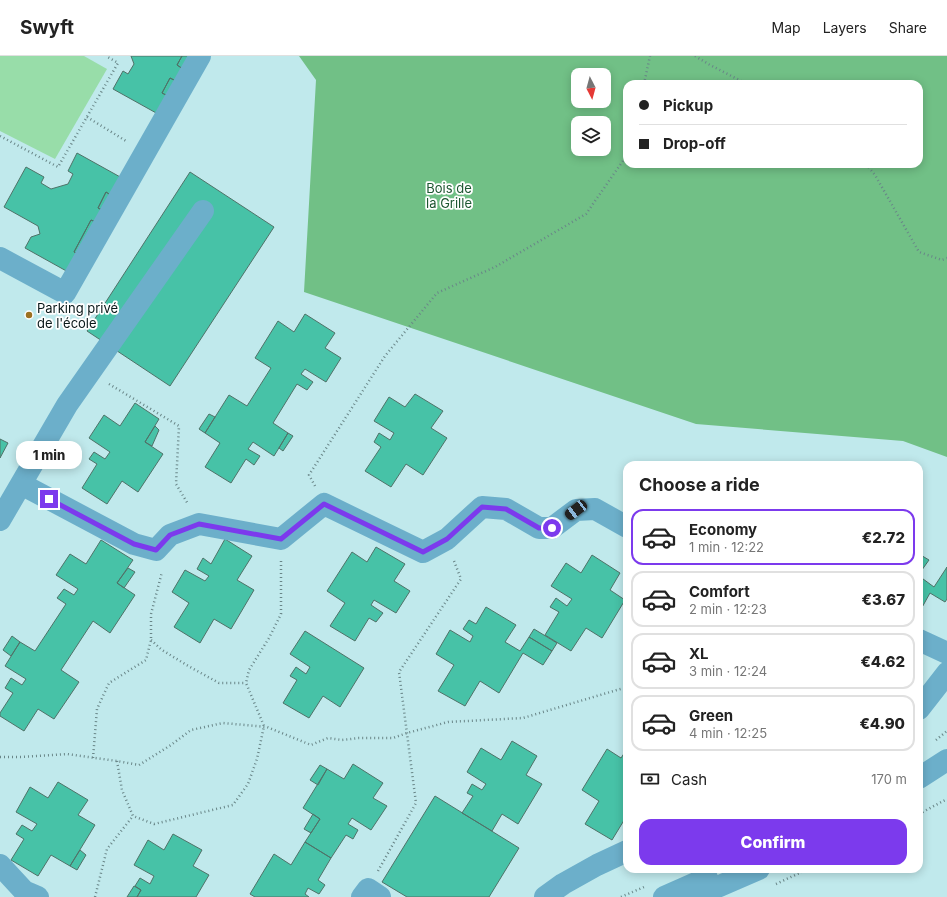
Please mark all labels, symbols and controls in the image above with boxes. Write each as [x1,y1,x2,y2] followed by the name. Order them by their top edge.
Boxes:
[20,16,74,39] text: Swyft
[772,19,801,36] text: Map
[823,19,867,36] text: Layers
[889,19,927,36] text: Share
[571,68,611,108] north arrow
[571,68,611,156] map controls
[663,96,713,115] text: Pickup
[571,116,611,156] button: layers
[663,134,726,153] text: Drop-off
[426,180,472,211] park label: Bois de la Grille
[37,300,118,331] place label: Parking privé de l'école
[24,310,34,320] marker: Parking privé de l'école
[16,441,82,469] callout: 1 min
[33,447,65,463] text: 1 min
[639,474,760,495] text: Choose a ride
[40,490,58,508] route end
[563,498,589,522] car
[543,519,561,537] route start
[641,519,677,555] icon: car
[689,520,757,539] text: Economy
[862,528,905,547] text: €2.72
[689,539,764,555] text: 1 min · 12:22
[641,581,677,617] icon: car
[689,582,750,601] text: Comfort
[862,590,905,609] text: €3.67
[689,601,767,617] text: 2 min · 12:23
[641,643,677,679] icon: car
[689,644,709,663] text: XL
[860,652,905,671] text: €4.62
[689,663,767,679] text: 3 min · 12:24
[641,705,677,741] icon: car
[689,706,733,725] text: Green
[859,714,905,733] text: €4.90
[689,725,767,741] text: 4 min · 12:25
[639,768,661,790] icon: cash
[671,770,707,789] text: Cash
[871,771,907,787] text: 170 m
[639,819,907,865] button: Confirm

